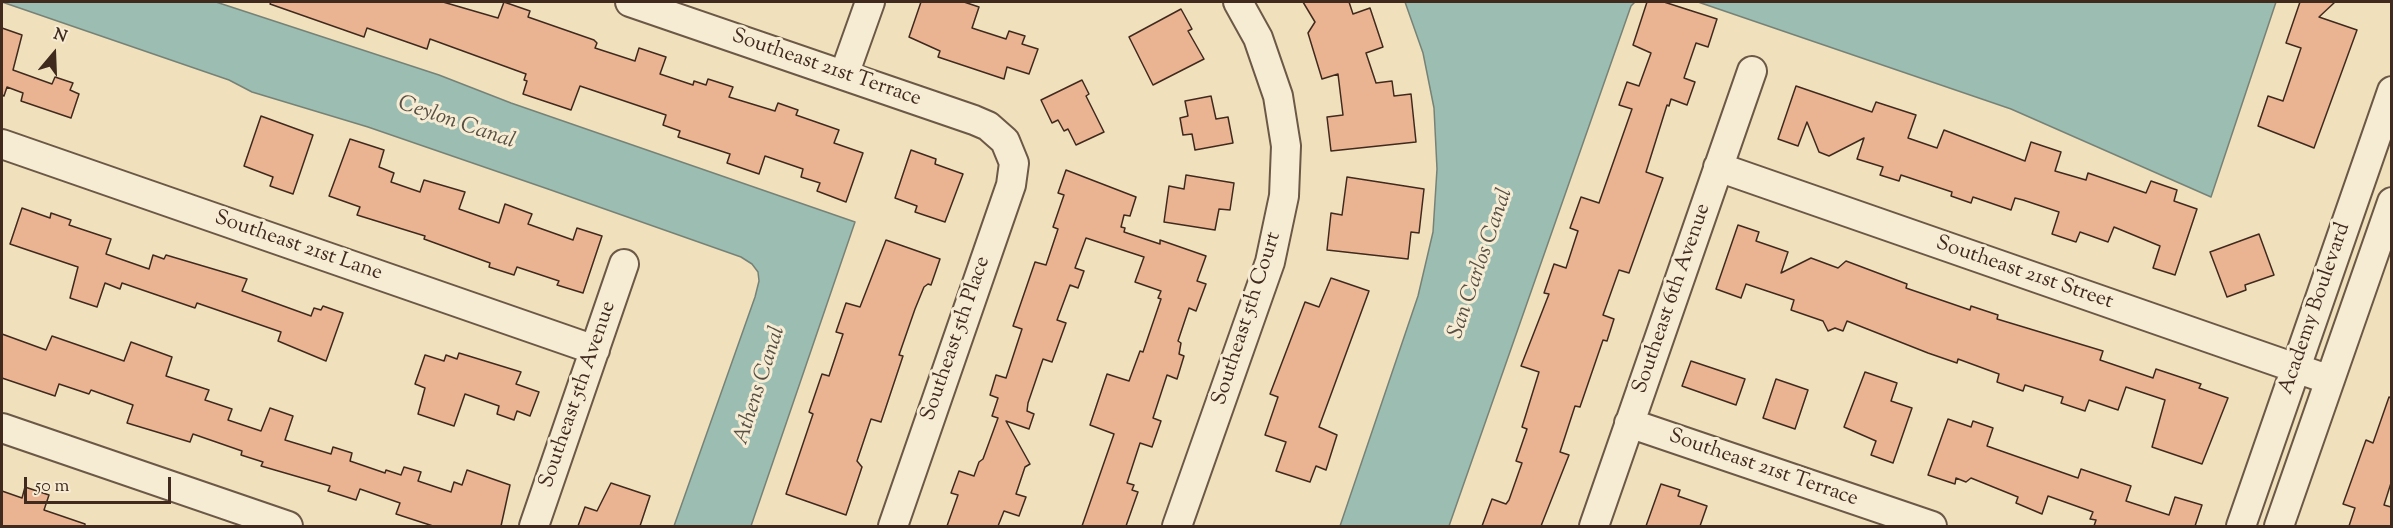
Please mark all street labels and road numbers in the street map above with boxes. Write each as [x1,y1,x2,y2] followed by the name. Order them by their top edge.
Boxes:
[728,25,924,113] street label: Southeast 21st Terrace
[1629,201,1717,397] street label: Southeast 6th Avenue
[211,206,385,288] street label: Southeast 21st Lane
[2275,220,2357,398] street label: Academy Boulevard
[1208,229,1288,409] street label: Southeast 5th Court
[1932,232,2116,316] street label: Southeast 21st Street
[917,253,997,425] street label: Southeast 5th Place
[535,298,623,492] street label: Southeast 5th Avenue
[1665,425,1861,513] street label: Southeast 21st Terrace

